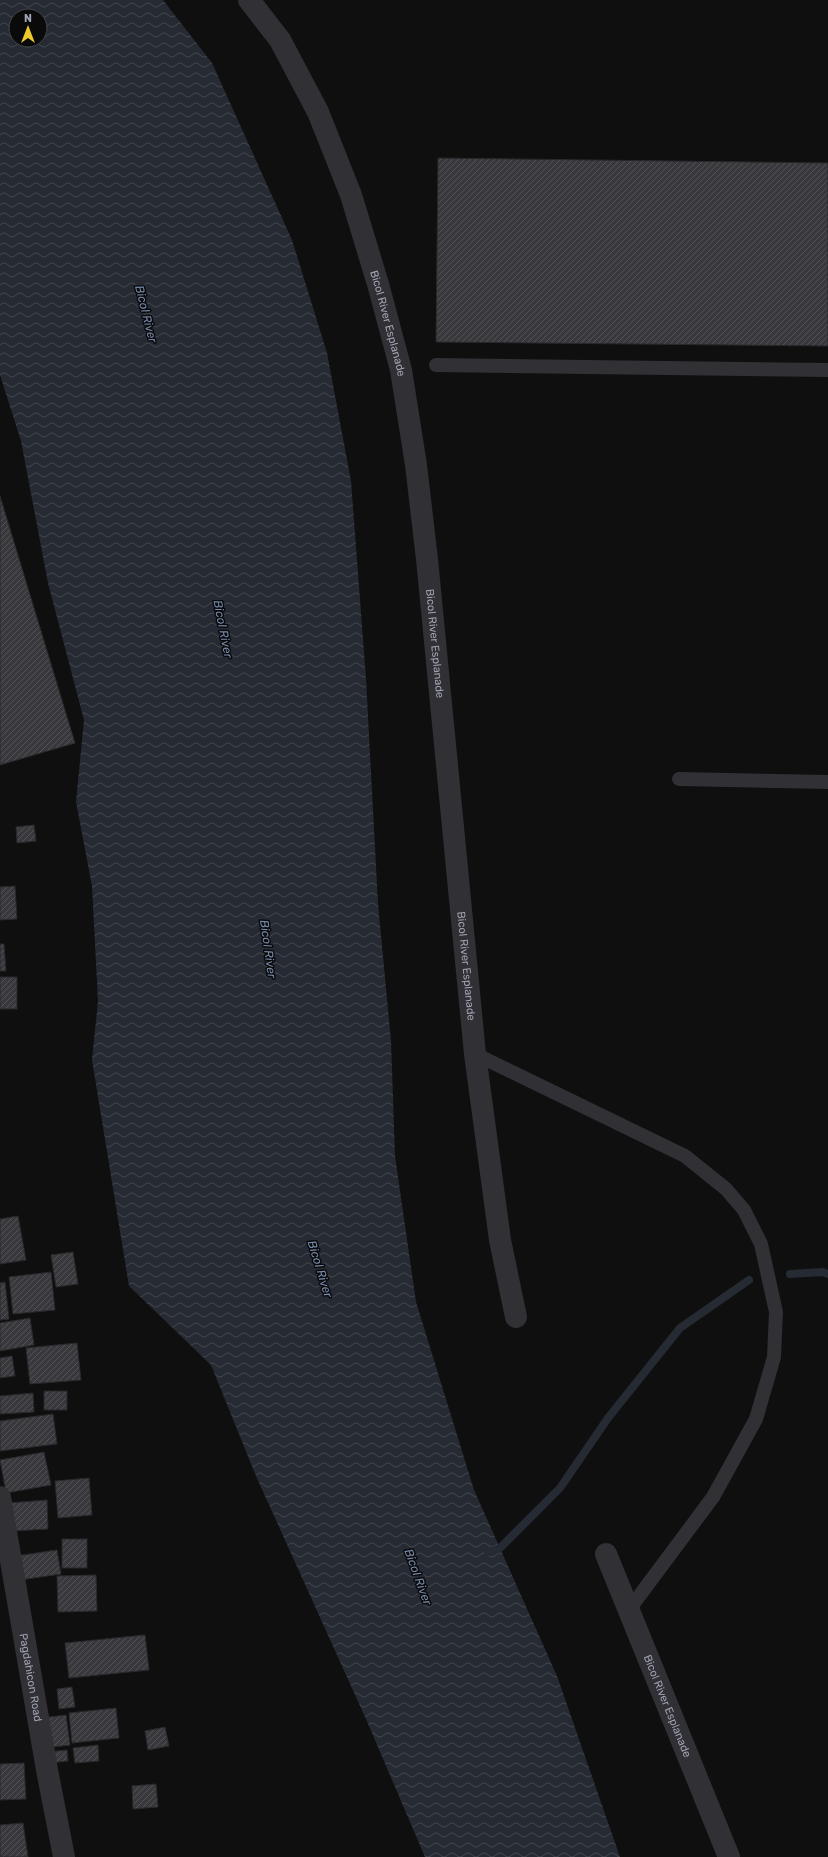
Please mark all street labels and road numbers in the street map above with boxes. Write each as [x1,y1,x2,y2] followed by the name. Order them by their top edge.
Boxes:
[368,269,408,377] street label: Bicol River Esplanade
[423,588,447,699] street label: Bicol River Esplanade
[455,911,478,1021] street label: Bicol River Esplanade
[17,1632,45,1723] street label: Pagdahicon Road
[641,1653,694,1759] street label: Bicol River Esplanade

